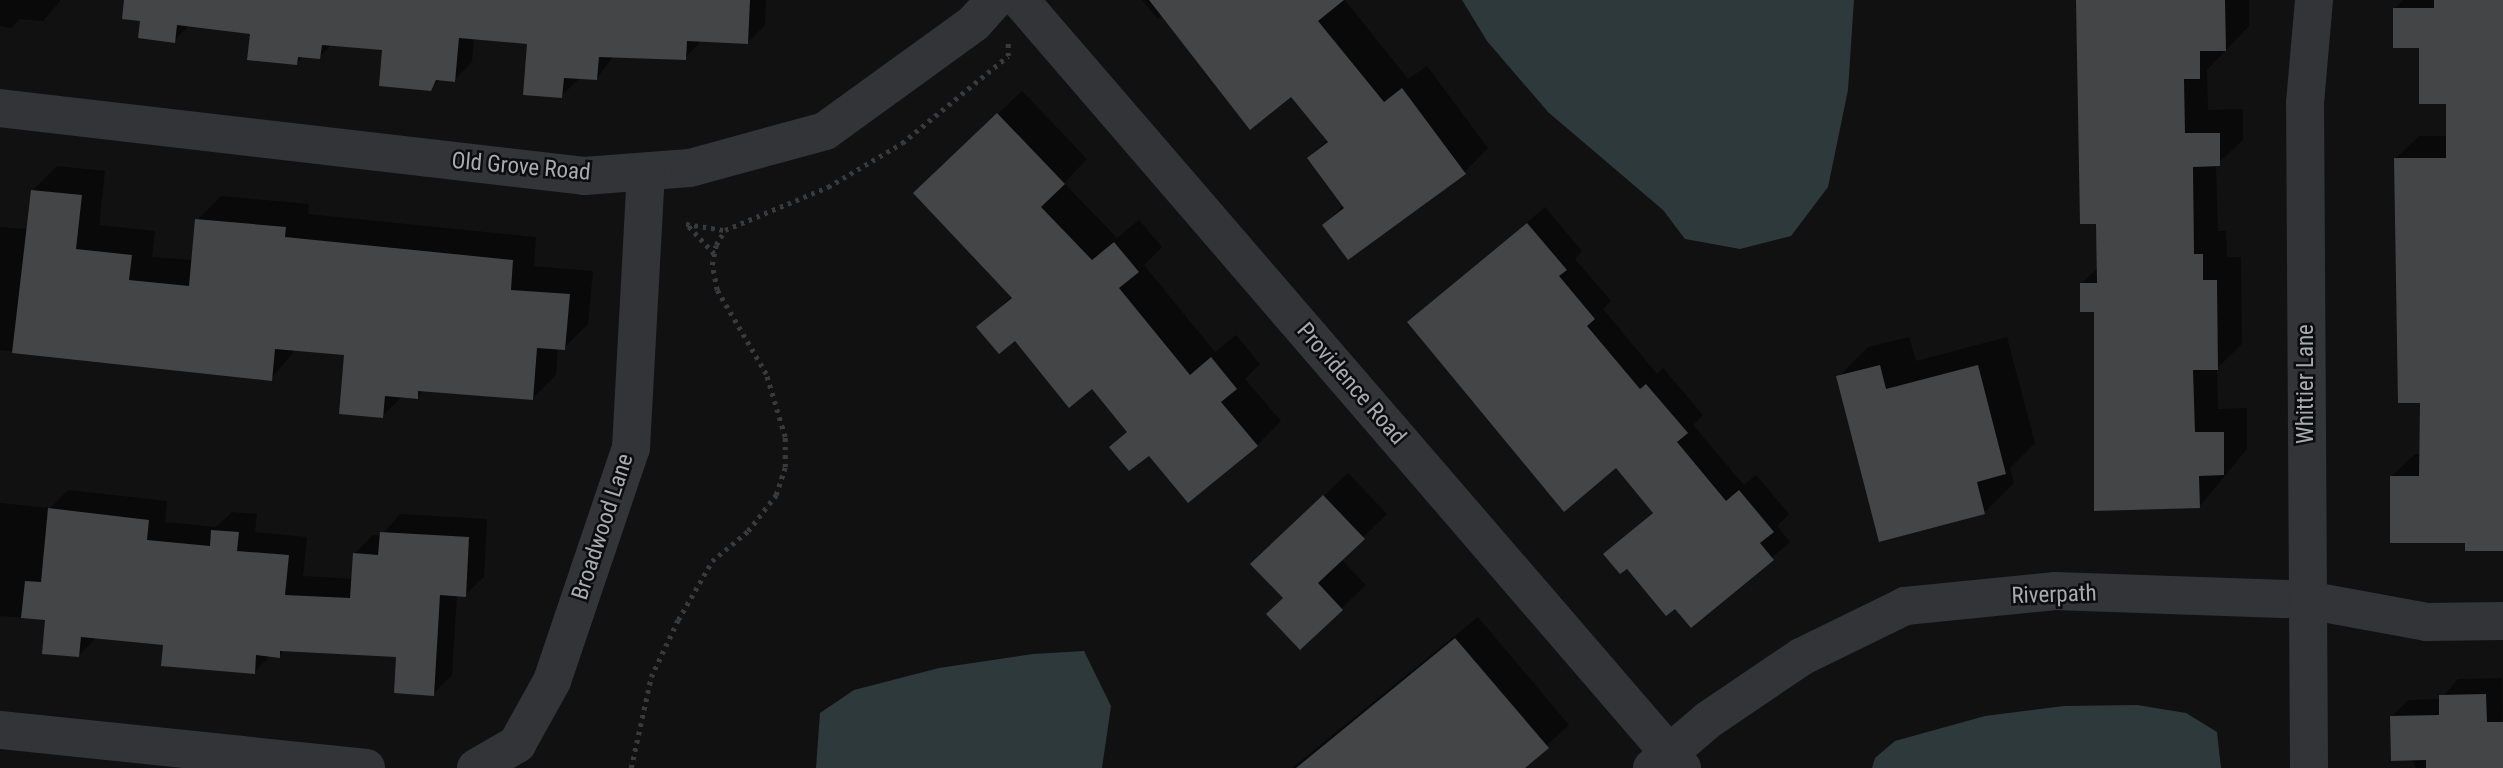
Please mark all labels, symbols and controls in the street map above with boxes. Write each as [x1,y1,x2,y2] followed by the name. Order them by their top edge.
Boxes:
[450,147,592,187] street label: Old Grove Road
[1291,318,1411,450] street label: Providence Road
[2292,324,2320,444] street label: Whittier Lane
[566,450,640,604] street label: Broadwood Lane
[2011,580,2097,610] street label: Riverpath

